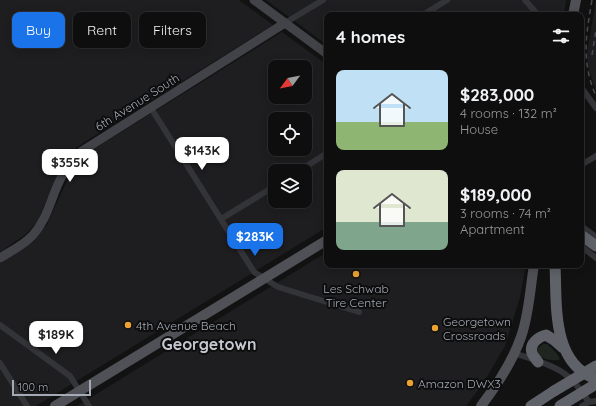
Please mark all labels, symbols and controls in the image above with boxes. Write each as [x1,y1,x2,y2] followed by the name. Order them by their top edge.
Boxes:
[12,12,65,48] chip: Buy
[73,12,131,48] chip: Rent
[139,12,206,48] chip: Filters
[550,25,572,47] icon: filters
[336,26,405,47] text: 4 homes
[268,60,312,104] north arrow
[268,60,312,208] map controls
[92,70,182,134] street label: 6th Avenue South
[460,84,534,105] text: $283,000
[368,86,416,134] icon: home
[460,105,557,121] text: 4 rooms · 132 m²
[268,112,312,156] button: locate
[460,121,498,137] text: House
[174,137,230,171] pin: $143K
[184,142,220,158] text: $143K
[42,149,98,183] pin: $355K
[51,154,89,170] text: $355K
[268,164,312,208] button: layers
[460,184,531,205] text: $189,000
[368,186,416,234] icon: home
[460,205,551,221] text: 3 rooms · 74 m²
[460,221,525,237] text: Apartment
[227,223,283,257] pin: $283K
[236,228,274,244] text: $283K
[351,269,361,279] marker: Les Schwab Tire Center
[323,281,389,310] place label: Les Schwab Tire Center
[443,314,511,343] place label: Georgetown Crossroads
[136,318,236,333] place label: 4th Avenue Beach
[123,320,133,330] marker: 4th Avenue Beach
[28,321,84,355] pin: $189K
[430,323,440,333] marker: Georgetown Crossroads
[38,326,74,342] text: $189K
[162,334,256,354] district label: Georgetown
[418,376,501,391] place label: Amazon DWX3
[12,378,91,397] scale bar
[405,378,415,388] marker: Amazon DWX3
[18,380,48,394] text: 100 m

